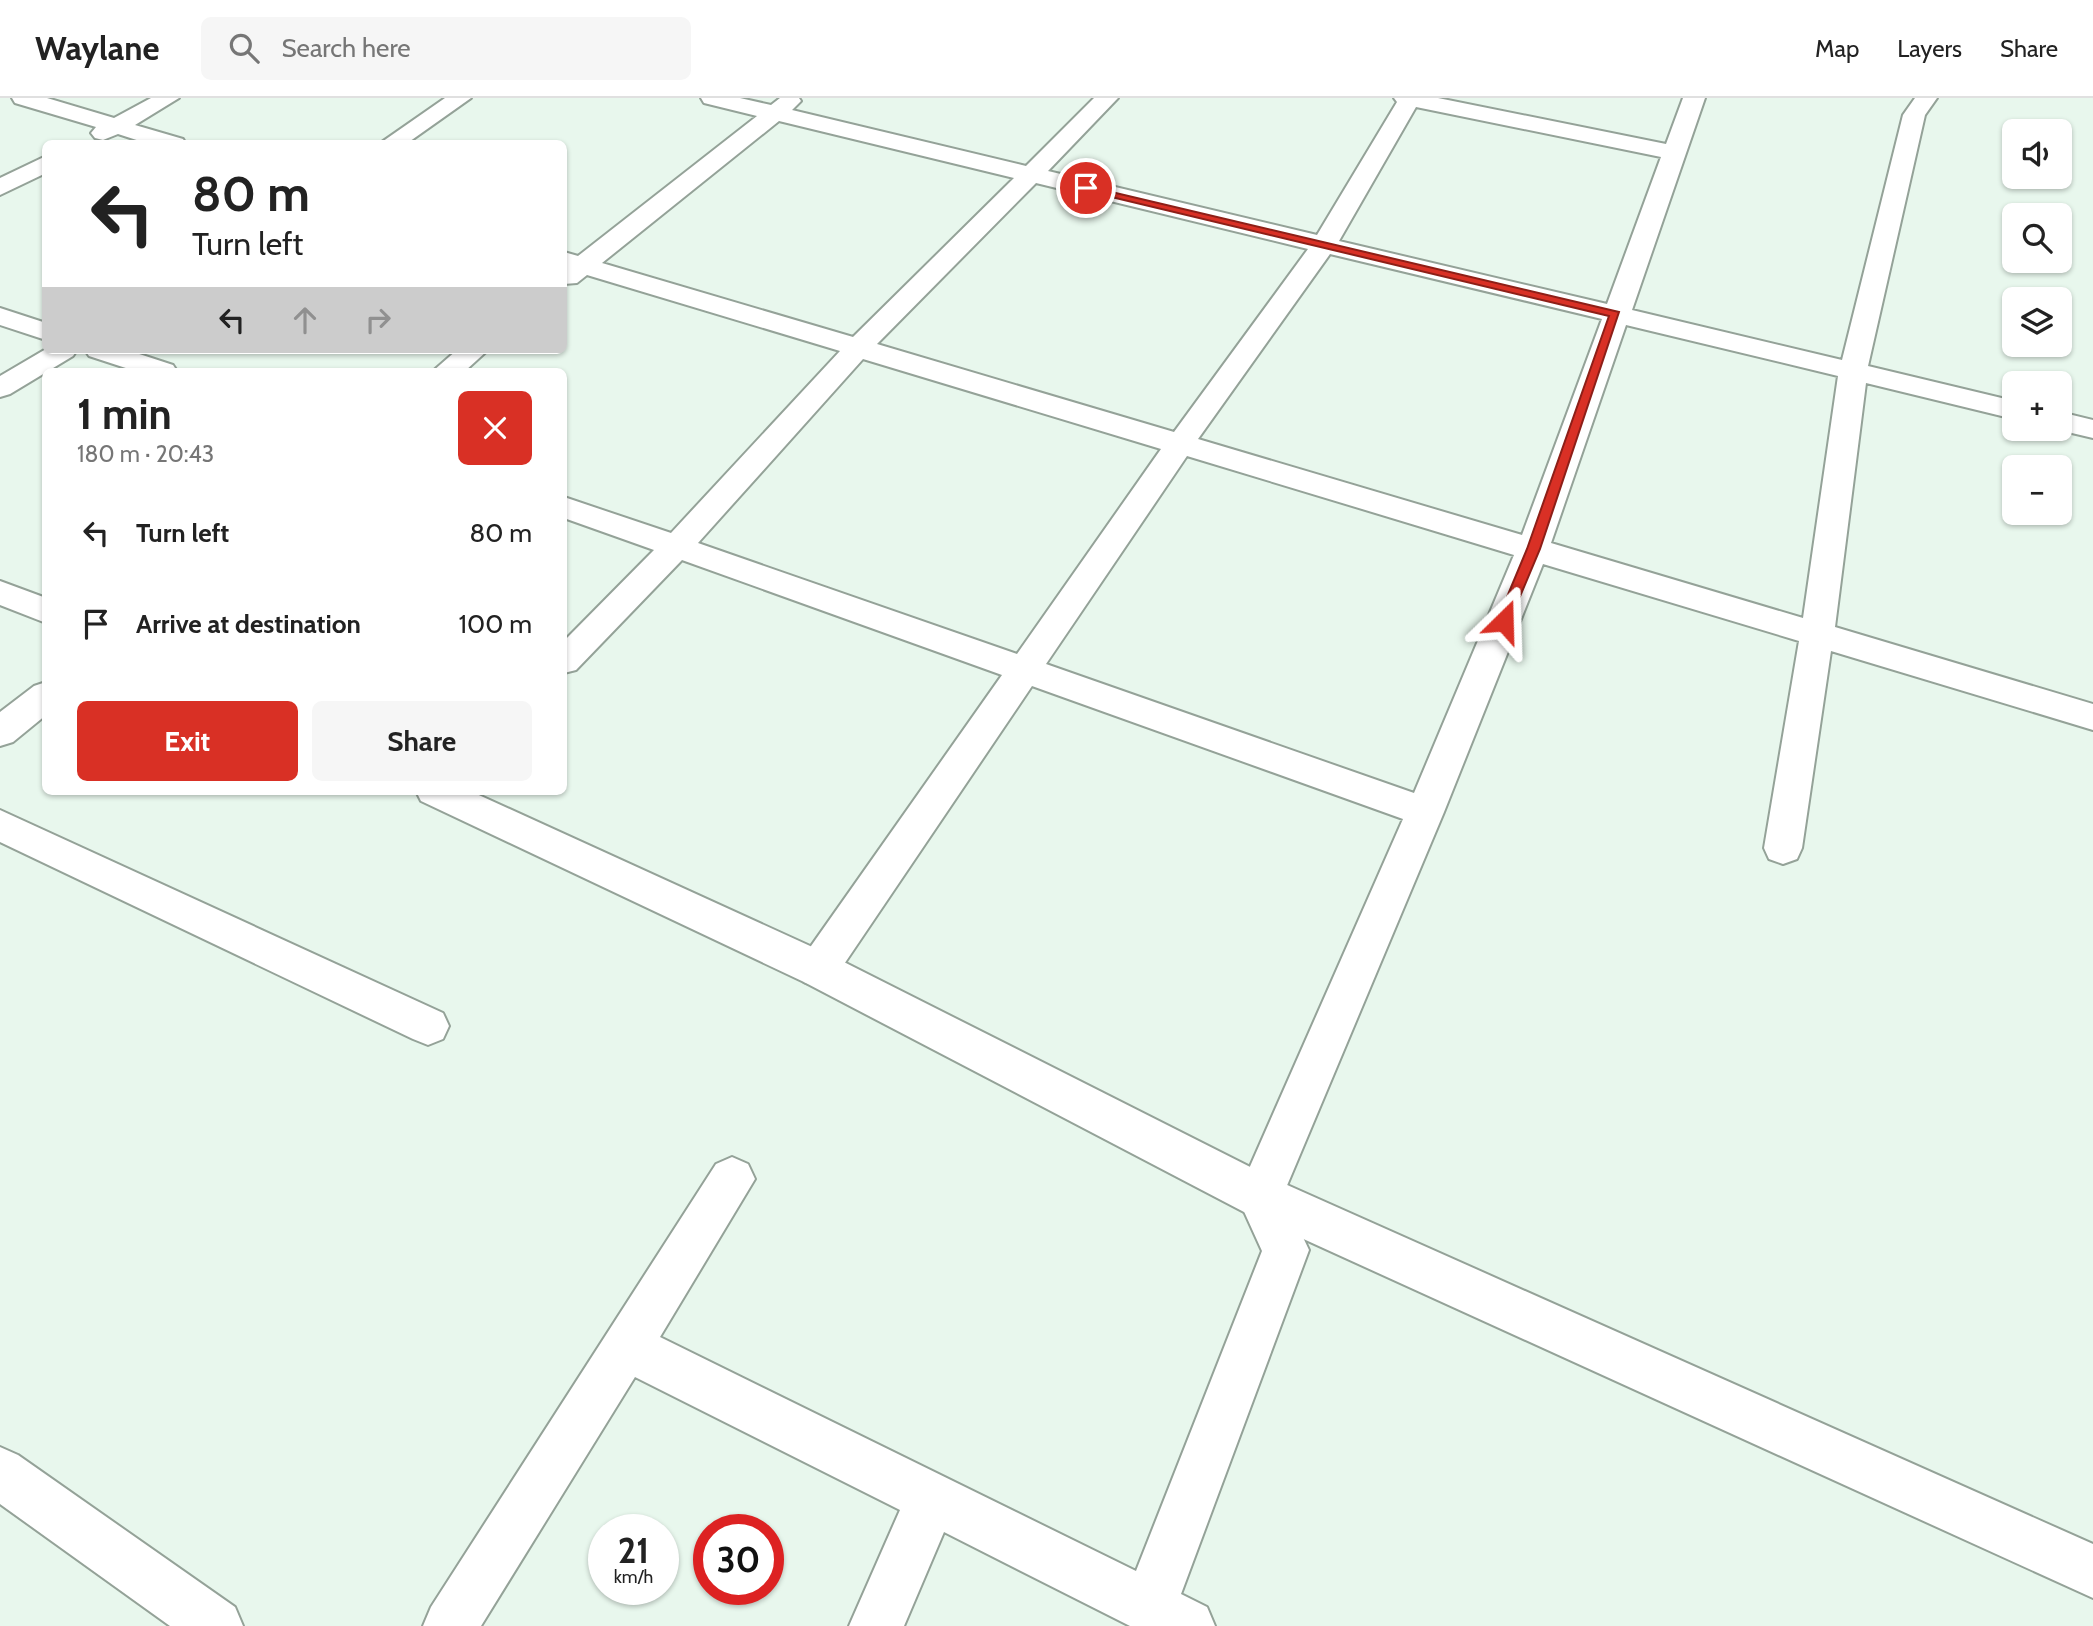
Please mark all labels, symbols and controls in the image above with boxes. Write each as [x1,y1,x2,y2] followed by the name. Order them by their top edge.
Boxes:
[201,17,691,80] search box
[35,28,159,68] text: Waylane
[225,29,263,67] icon: search
[281,32,411,64] text: Search here
[1815,34,1859,63] text: Map
[1897,34,1962,63] text: Layers
[2000,34,2058,63] text: Share
[2002,119,2072,525] map controls
[2002,119,2072,189] button: sound
[1056,158,1116,218] pin
[192,164,310,223] text: 80 m
[77,168,168,259] icon: left
[1067,169,1105,207] icon: arrive
[2002,203,2072,273] button: search
[192,224,303,263] text: Turn left
[2002,287,2072,357] button: layers
[213,301,251,339] icon: left
[286,301,324,339] icon: ahead
[359,301,397,339] icon: right
[2002,371,2072,441] button: +
[77,388,172,440] text: 1 min
[458,391,532,465] button: close
[77,440,214,468] text: 180 m · 20:43
[2002,455,2072,525] button: −
[77,514,115,552] icon: left
[136,517,229,549] text: Turn left
[469,517,532,549] text: 80 m
[1467,584,1541,658] position arrow
[77,605,115,643] icon: arrive
[136,608,361,640] text: Arrive at destination
[459,608,532,640] text: 100 m
[77,701,298,781] button: Exit
[312,701,532,781] button: Share
[693,1514,784,1605] speed limit sign: 30
[618,1529,649,1572] text: 21
[614,1566,653,1588] text: km/h

